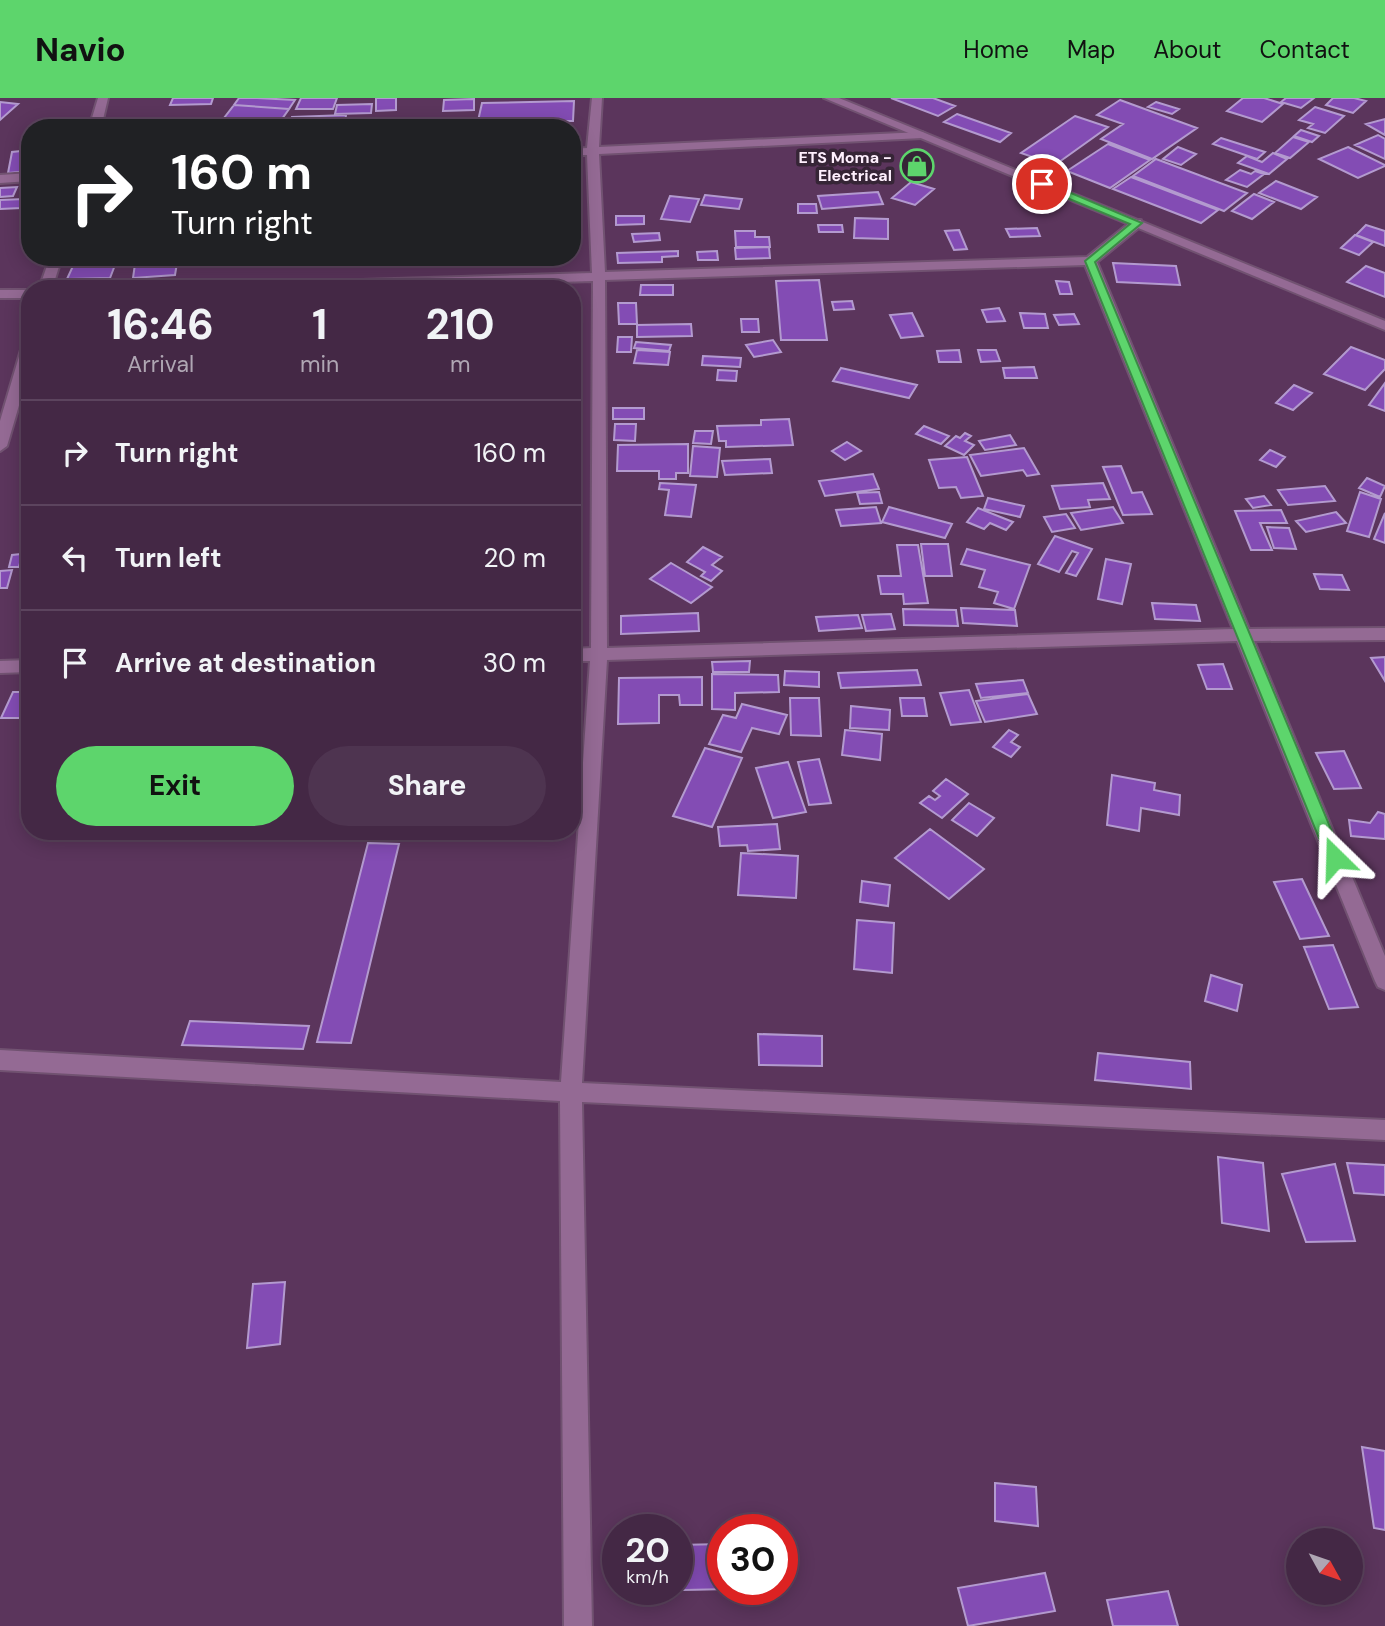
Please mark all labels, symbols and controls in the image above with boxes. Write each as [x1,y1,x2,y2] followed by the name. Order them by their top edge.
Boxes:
[35,28,126,71] text: Navio
[963,34,1029,65] text: Home
[1067,34,1115,65] text: Map
[1153,34,1222,65] text: About
[1260,34,1350,65] text: Contact
[171,140,312,204] text: 160 m
[56,147,147,238] icon: right
[798,147,892,186] place label: ETS Moma - Electrical
[898,147,936,185] shop icon: ETS Moma - Electrical
[1012,154,1072,214] pin
[1023,165,1061,203] icon: arrive
[171,202,313,244] text: Turn right
[107,297,214,352] text: 16:46
[312,297,327,352] text: 1
[426,297,495,352] text: 210
[127,349,194,379] text: Arrival
[300,349,339,379] text: min
[450,349,470,379] text: m
[56,434,94,472] icon: right
[115,436,239,470] text: Turn right
[474,436,546,470] text: 160 m
[56,539,94,577] icon: left
[115,541,222,575] text: Turn left
[483,541,546,575] text: 20 m
[56,644,94,682] icon: arrive
[115,646,376,680] text: Arrive at destination
[483,646,546,680] text: 30 m
[56,746,294,826] button: Exit
[308,746,546,826] button: Share
[1298,821,1372,895] position arrow
[707,1514,798,1605] speed limit sign: 30
[625,1527,670,1573] text: 20
[1286,1528,1363,1605] north arrow
[1286,1528,1363,1605] map controls
[626,1565,669,1589] text: km/h

